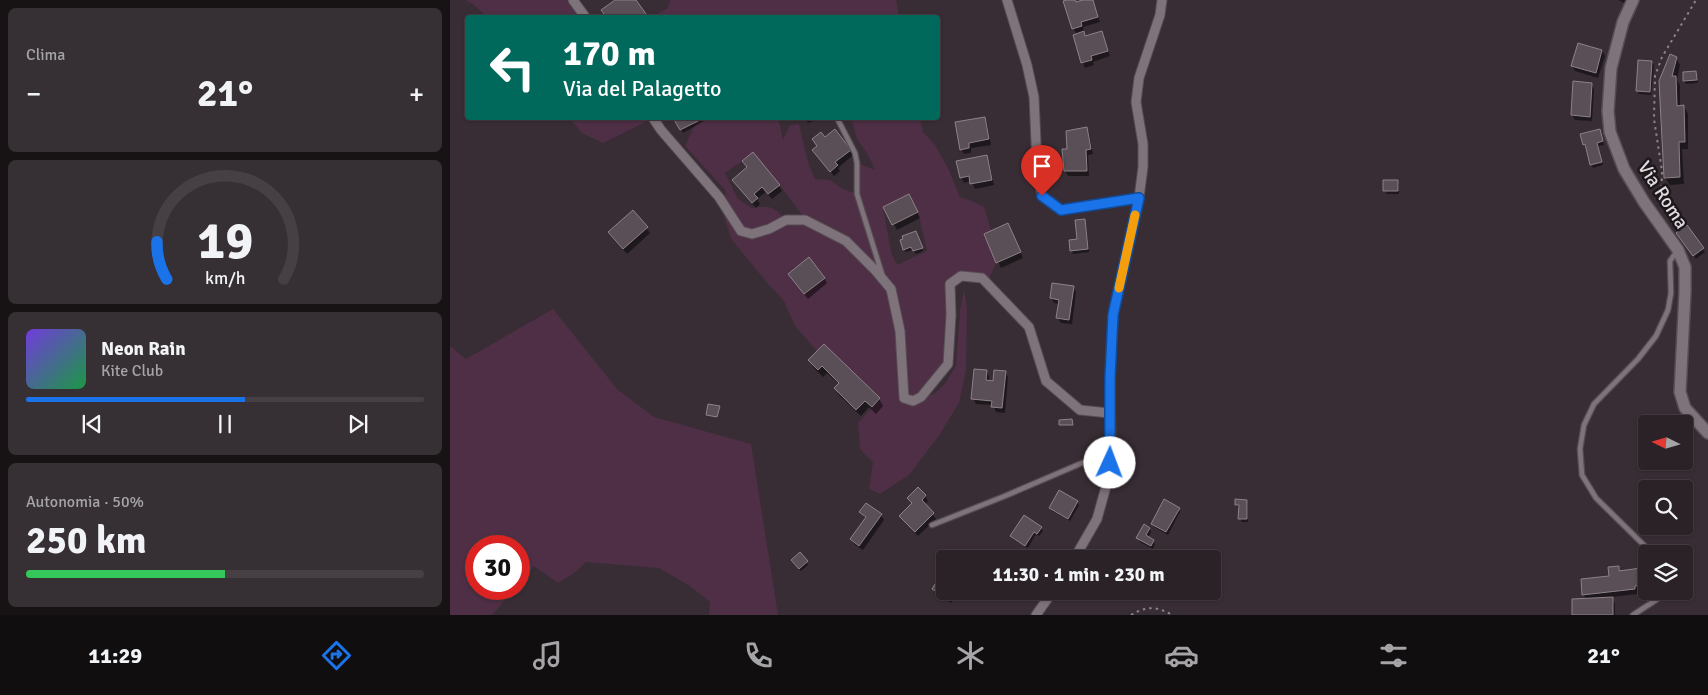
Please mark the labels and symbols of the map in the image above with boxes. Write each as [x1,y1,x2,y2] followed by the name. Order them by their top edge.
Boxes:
[1021,145,1063,196] pin
[1632,157,1694,233] street label: Via Roma
[1638,415,1692,470] north arrow
[1083,436,1135,488] position arrow
[465,535,530,600] speed limit sign: 30

